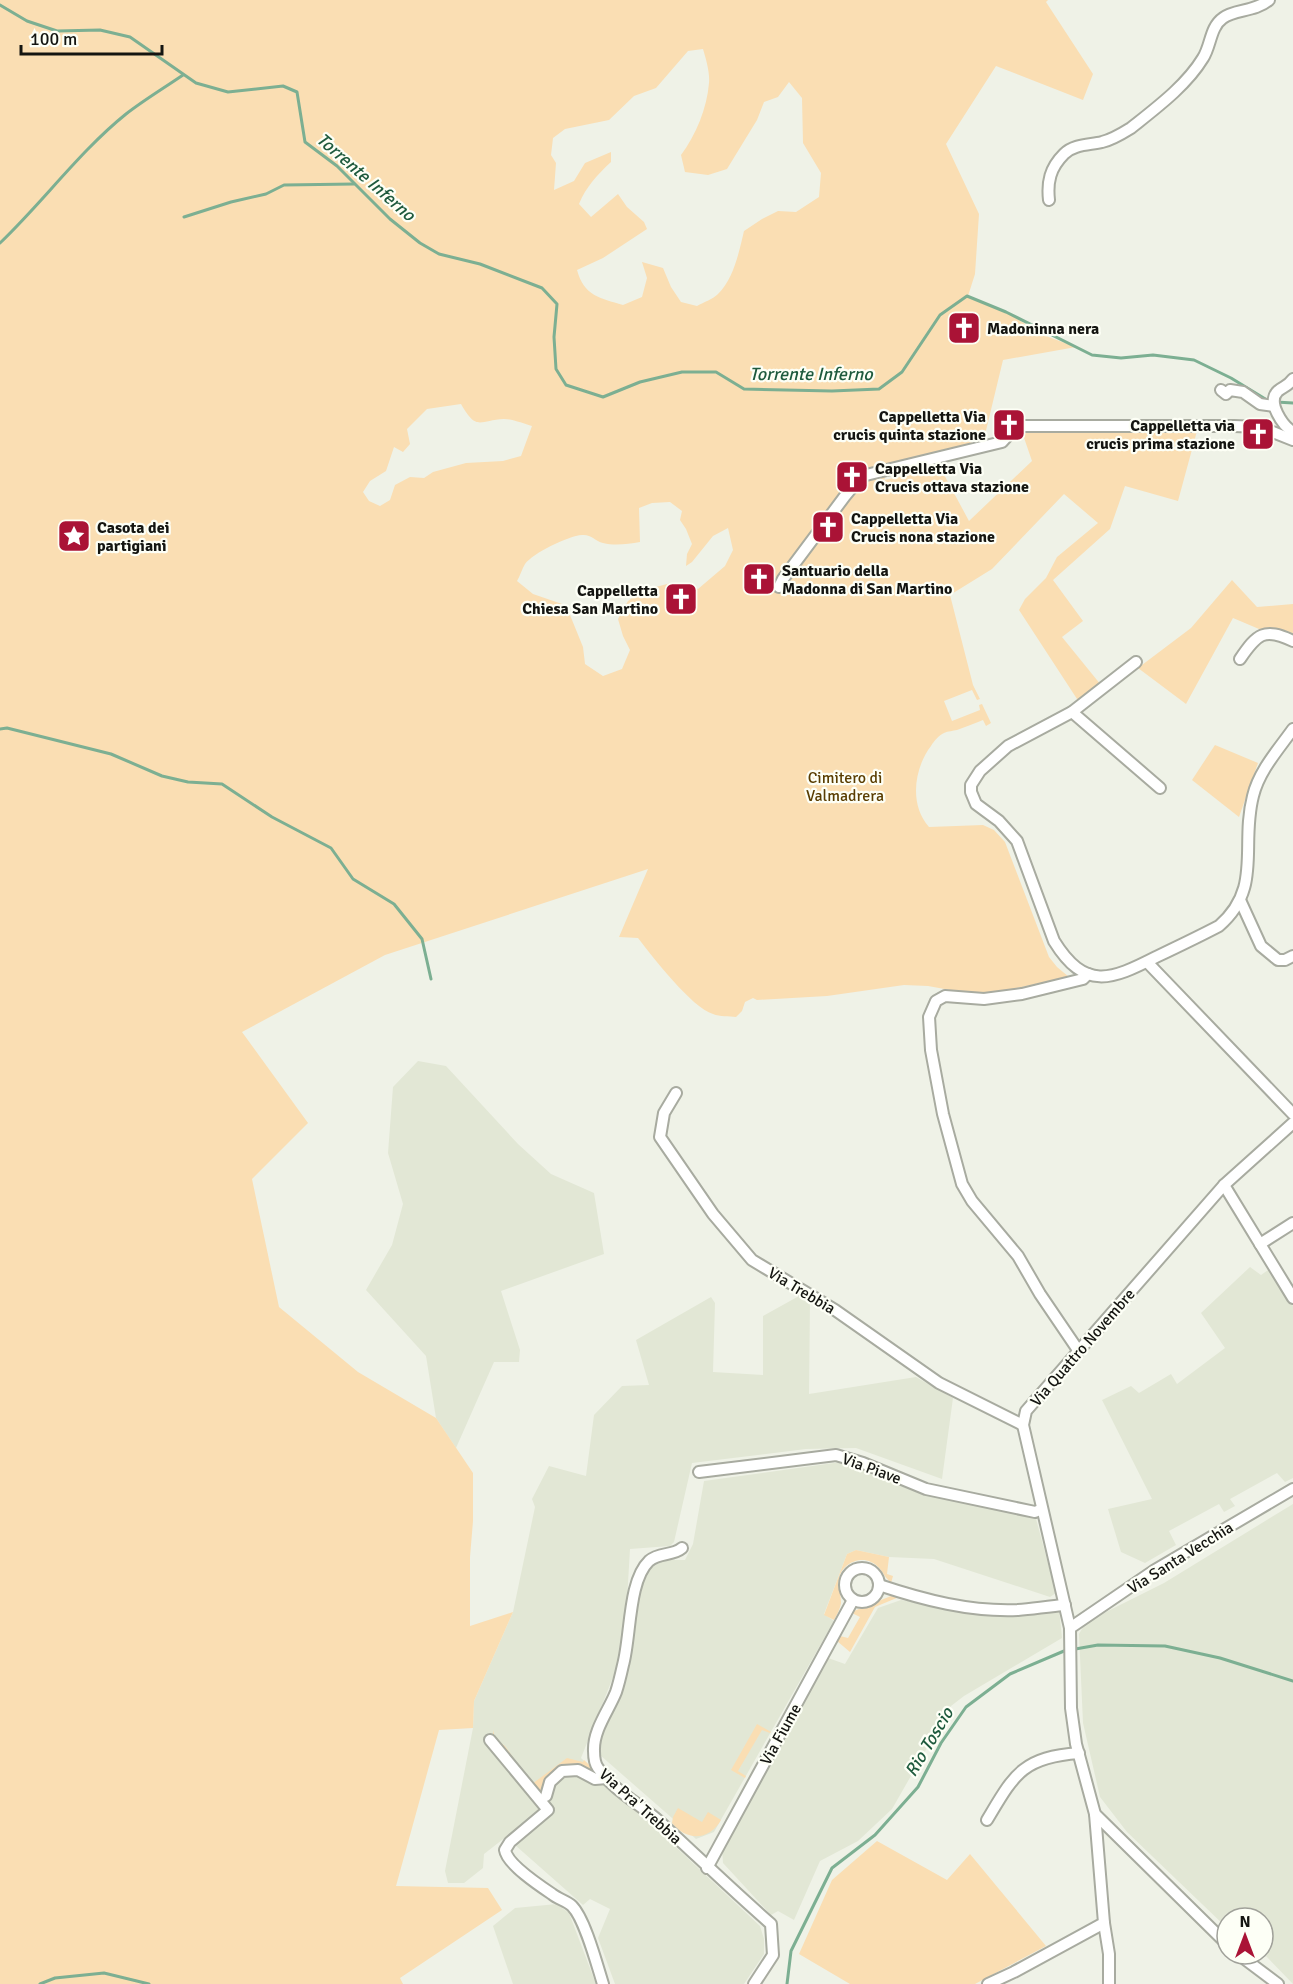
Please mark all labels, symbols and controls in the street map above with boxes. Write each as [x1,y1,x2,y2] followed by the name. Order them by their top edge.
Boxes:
[21,18,162,56] scale bar
[30,28,77,50] text: 100 m
[312,128,421,227] water label: Torrente Inferno
[946,310,982,346] church icon: Madoninna nera
[987,319,1099,339] place label: Madoninna nera
[749,363,874,385] water label: Torrente Inferno
[833,407,986,445] place label: Cappelletta Via crucis quinta stazione
[991,407,1027,443] church icon: Cappelletta Via crucis quinta stazione
[1086,416,1235,454] place label: Cappelletta via crucis prima stazione
[1240,416,1276,452] church icon: Cappelletta via crucis prima stazione
[834,459,870,495] church icon: Cappelletta Via Crucis ottava stazione
[875,459,1029,497] place label: Cappelletta Via Crucis ottava stazione
[810,509,846,545] church icon: Cappelletta Via Crucis nona stazione
[851,509,995,547] place label: Cappelletta Via Crucis nona stazione
[56,518,92,554] place icon: Casota dei partigiani
[97,518,169,556] place label: Casota dei partigiani
[741,561,777,597] church icon: Santuario della Madonna di San Martino
[782,561,952,599] place label: Santuario della Madonna di San Martino
[522,581,658,619] place label: Cappelletta Chiesa San Martino
[663,581,699,617] church icon: Cappelletta Chiesa San Martino
[806,768,884,806] park label: Cimitero di Valmadrera
[764,1263,839,1319] street label: Via Trebbia
[1026,1285,1139,1411] street label: Via Quattro Novembre
[839,1449,904,1489] street label: Via Piave
[1124,1517,1237,1598] street label: Via Santa Vecchia
[756,1700,806,1769] street label: Via Fiume
[900,1702,959,1780] water label: Rio Toscio
[595,1764,686,1849] street label: Via Pra' Trebbia
[1215,1906,1275,1966] north arrow
[1239,1912,1251,1932] text: N

